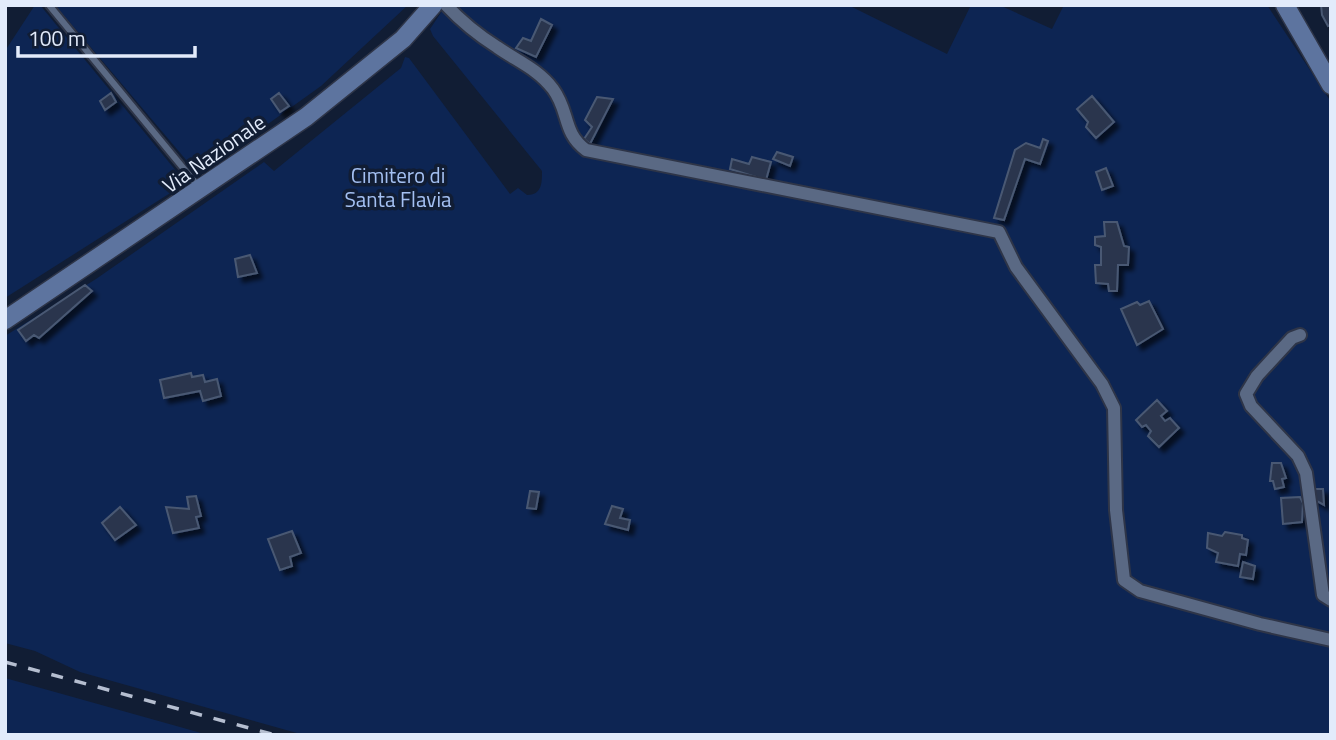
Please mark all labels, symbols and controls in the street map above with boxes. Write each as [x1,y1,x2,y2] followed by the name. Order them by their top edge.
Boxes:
[18,14,194,58] scale bar
[28,22,85,54] text: 100 m
[155,106,271,200] street label: Via Nazionale
[344,159,452,215] park label: Cimitero di Santa Flavia

